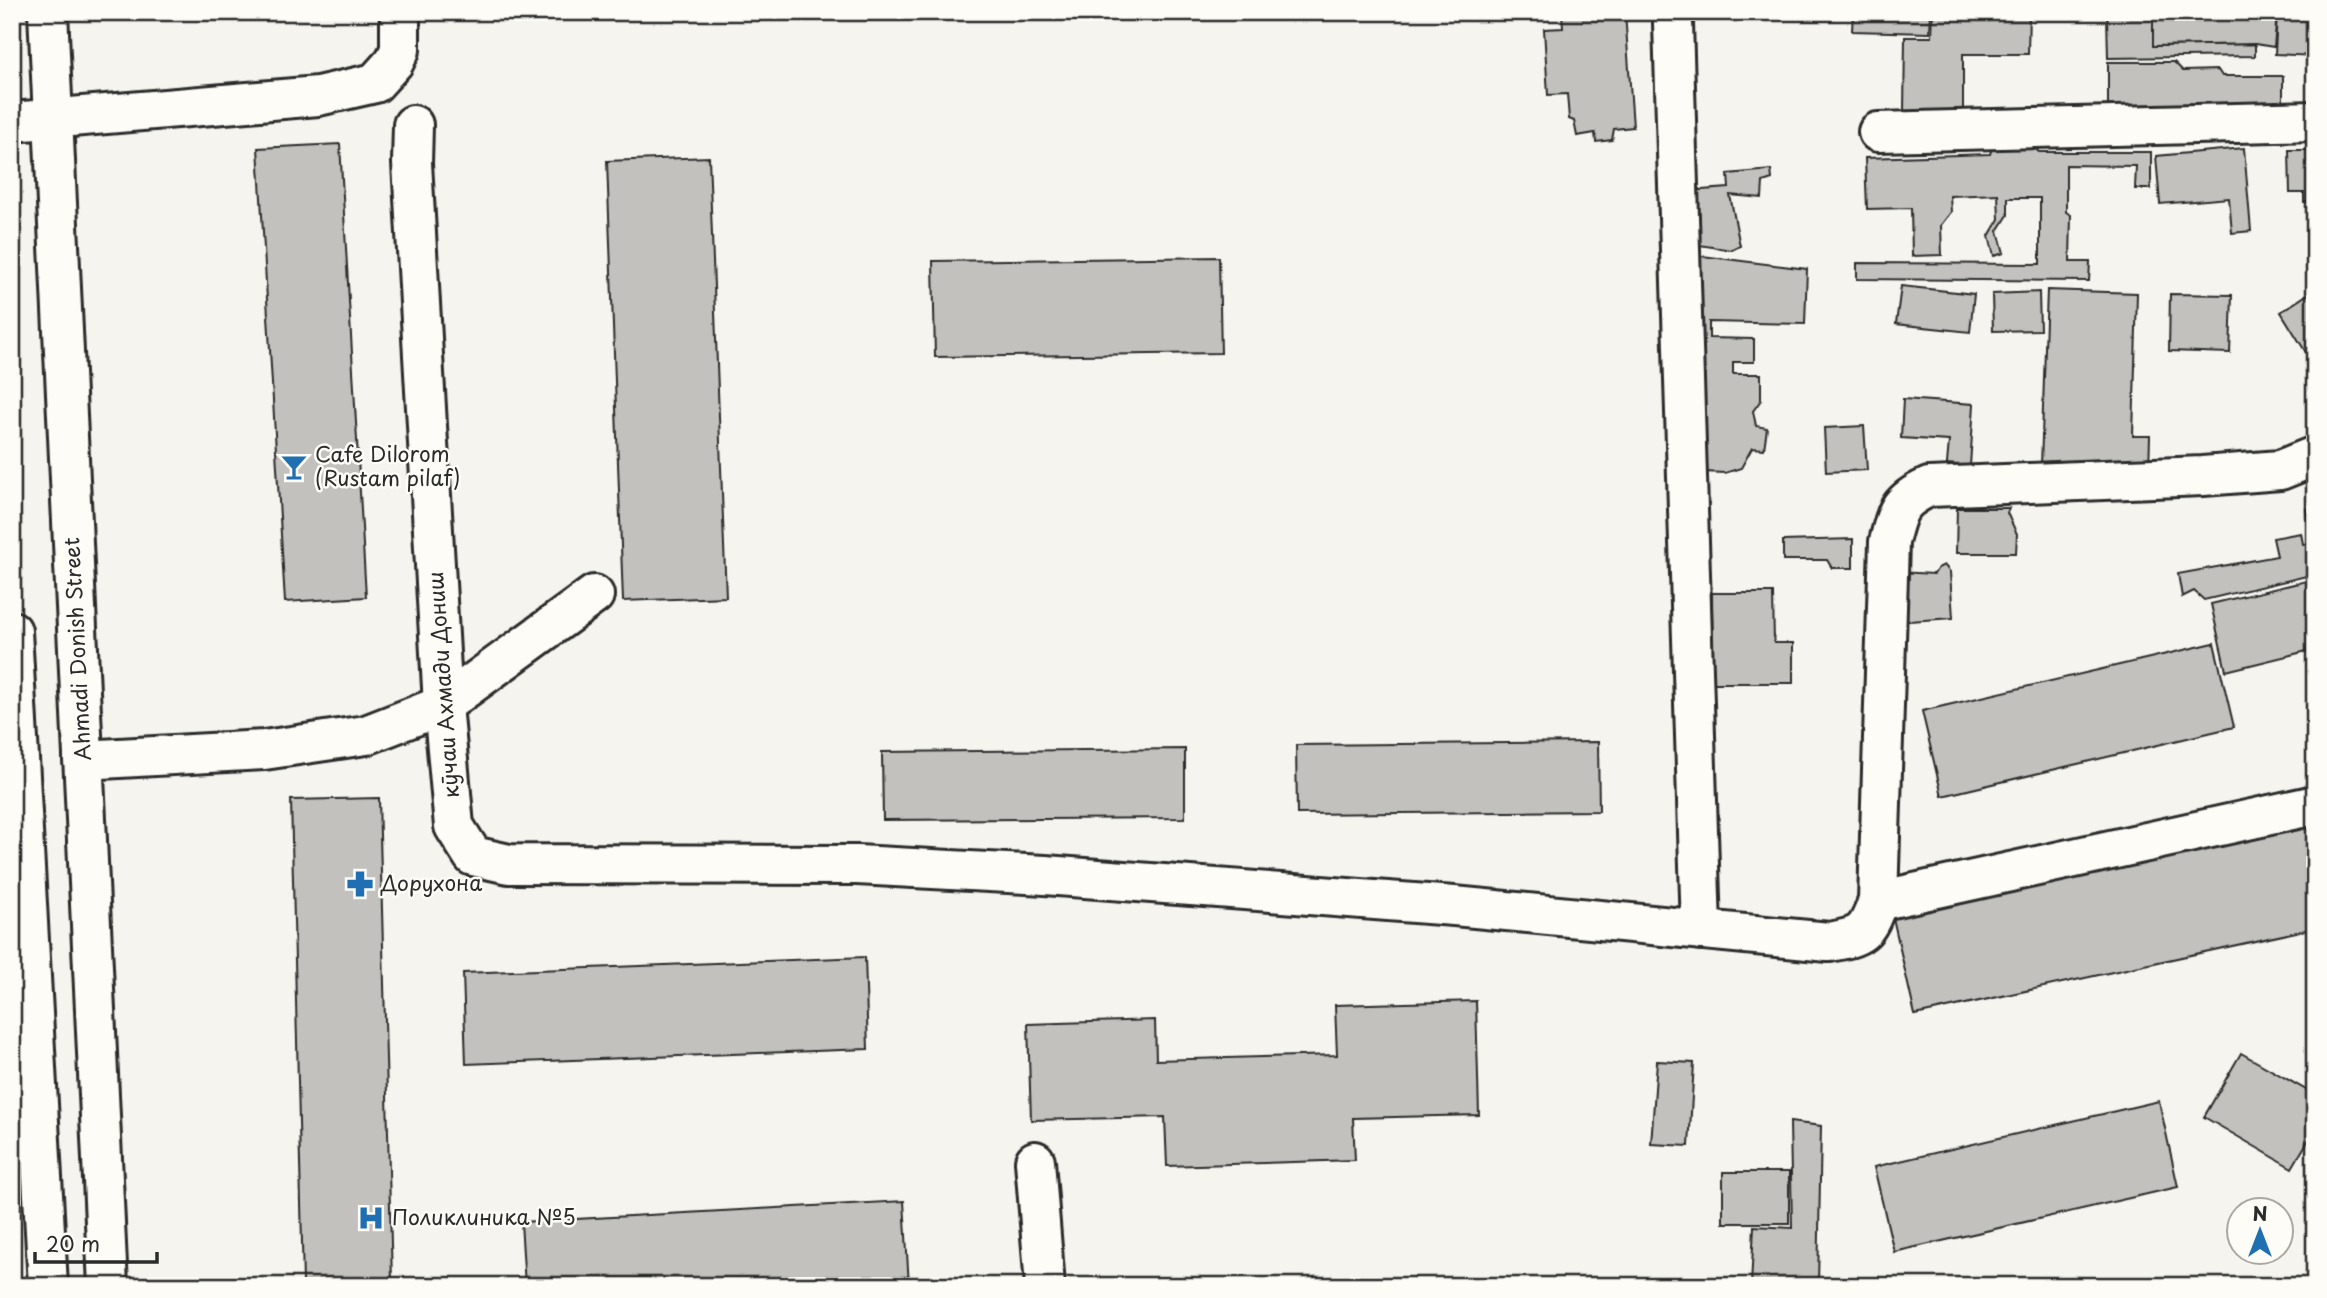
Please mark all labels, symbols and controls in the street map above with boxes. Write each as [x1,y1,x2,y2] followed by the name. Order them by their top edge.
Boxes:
[315,437,460,493] place label: Cafe Dilorom (Rustam pilaf)
[279,452,309,482] bar icon: Cafe Dilorom (Rustam pilaf)
[54,537,98,762] street label: Ahmadi Donish Street
[418,571,466,800] street label: кӯчаи Ахмади Дониш
[380,866,482,898] place label: Дорухона
[345,869,375,899] pharmacy icon: Дорухона
[2226,1196,2296,1266] north arrow
[2252,1199,2268,1227] text: N
[392,1200,576,1232] place label: Поликлиника №5
[356,1203,386,1233] hospital icon: Поликлиника №5
[35,1221,158,1265] scale bar
[46,1227,100,1259] text: 20 m

